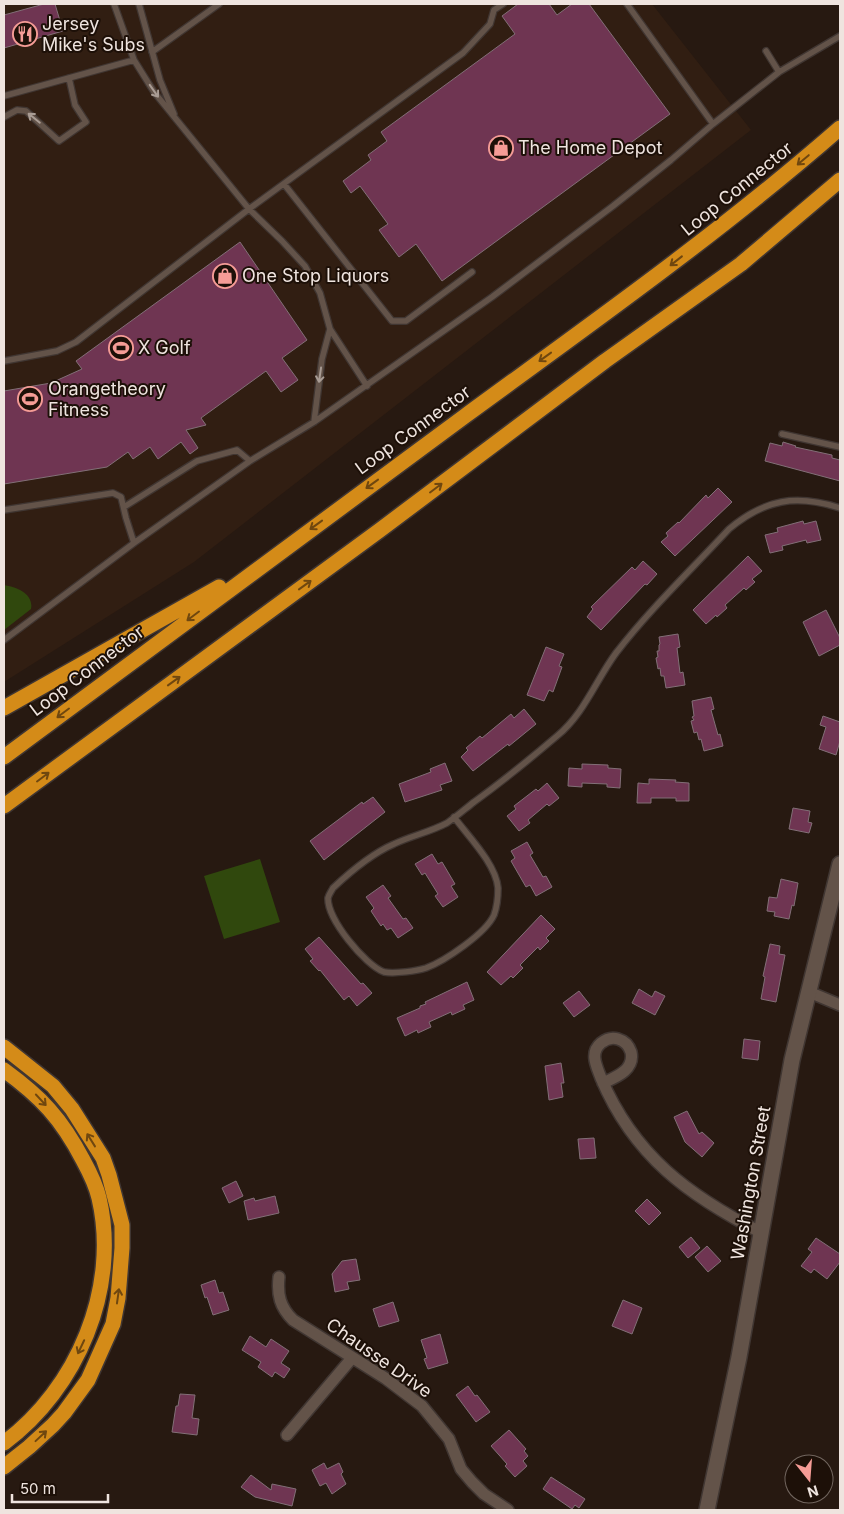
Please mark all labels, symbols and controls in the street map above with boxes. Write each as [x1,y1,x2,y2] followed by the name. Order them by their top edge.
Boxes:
[42,13,145,55] place label: Jersey Mike's Subs
[12,21,38,47] restaurant icon: Jersey Mike's Subs
[149,84,159,98] one-way arrow
[28,112,41,123] one-way arrow
[488,135,514,161] shop icon: The Home Depot
[518,137,663,158] place label: The Home Depot
[677,137,797,240] street label: Loop Connector
[797,154,810,165] one-way arrow
[669,256,683,266] one-way arrow
[212,263,238,289] shop icon: One Stop Liquors
[242,265,389,286] place label: One Stop Liquors
[108,335,134,361] sports icon: X Golf
[138,337,191,358] place label: X Golf
[538,352,552,362] one-way arrow
[315,367,325,383] one-way arrow
[48,378,166,420] place label: Orangetheory Fitness
[351,381,475,478] street label: Loop Connector
[17,386,43,412] sports icon: Orangetheory Fitness
[365,479,379,489] one-way arrow
[429,483,442,494] one-way arrow
[309,520,323,530] one-way arrow
[298,580,312,590] one-way arrow
[186,611,200,621] one-way arrow
[26,621,148,720] street label: Loop Connector
[167,675,180,686] one-way arrow
[56,708,70,718] one-way arrow
[36,772,50,782] one-way arrow
[35,1094,47,1107] one-way arrow
[727,1104,774,1262] street label: Washington Street
[86,1133,97,1147] one-way arrow
[113,1289,123,1305] one-way arrow
[323,1313,436,1402] street label: Chausse Drive
[76,1339,85,1354] one-way arrow
[35,1430,48,1442] one-way arrow
[784,1454,834,1504] north arrow
[12,1472,109,1504] scale bar
[20,1479,56,1498] text: 50 m
[805,1482,821,1502] text: N

